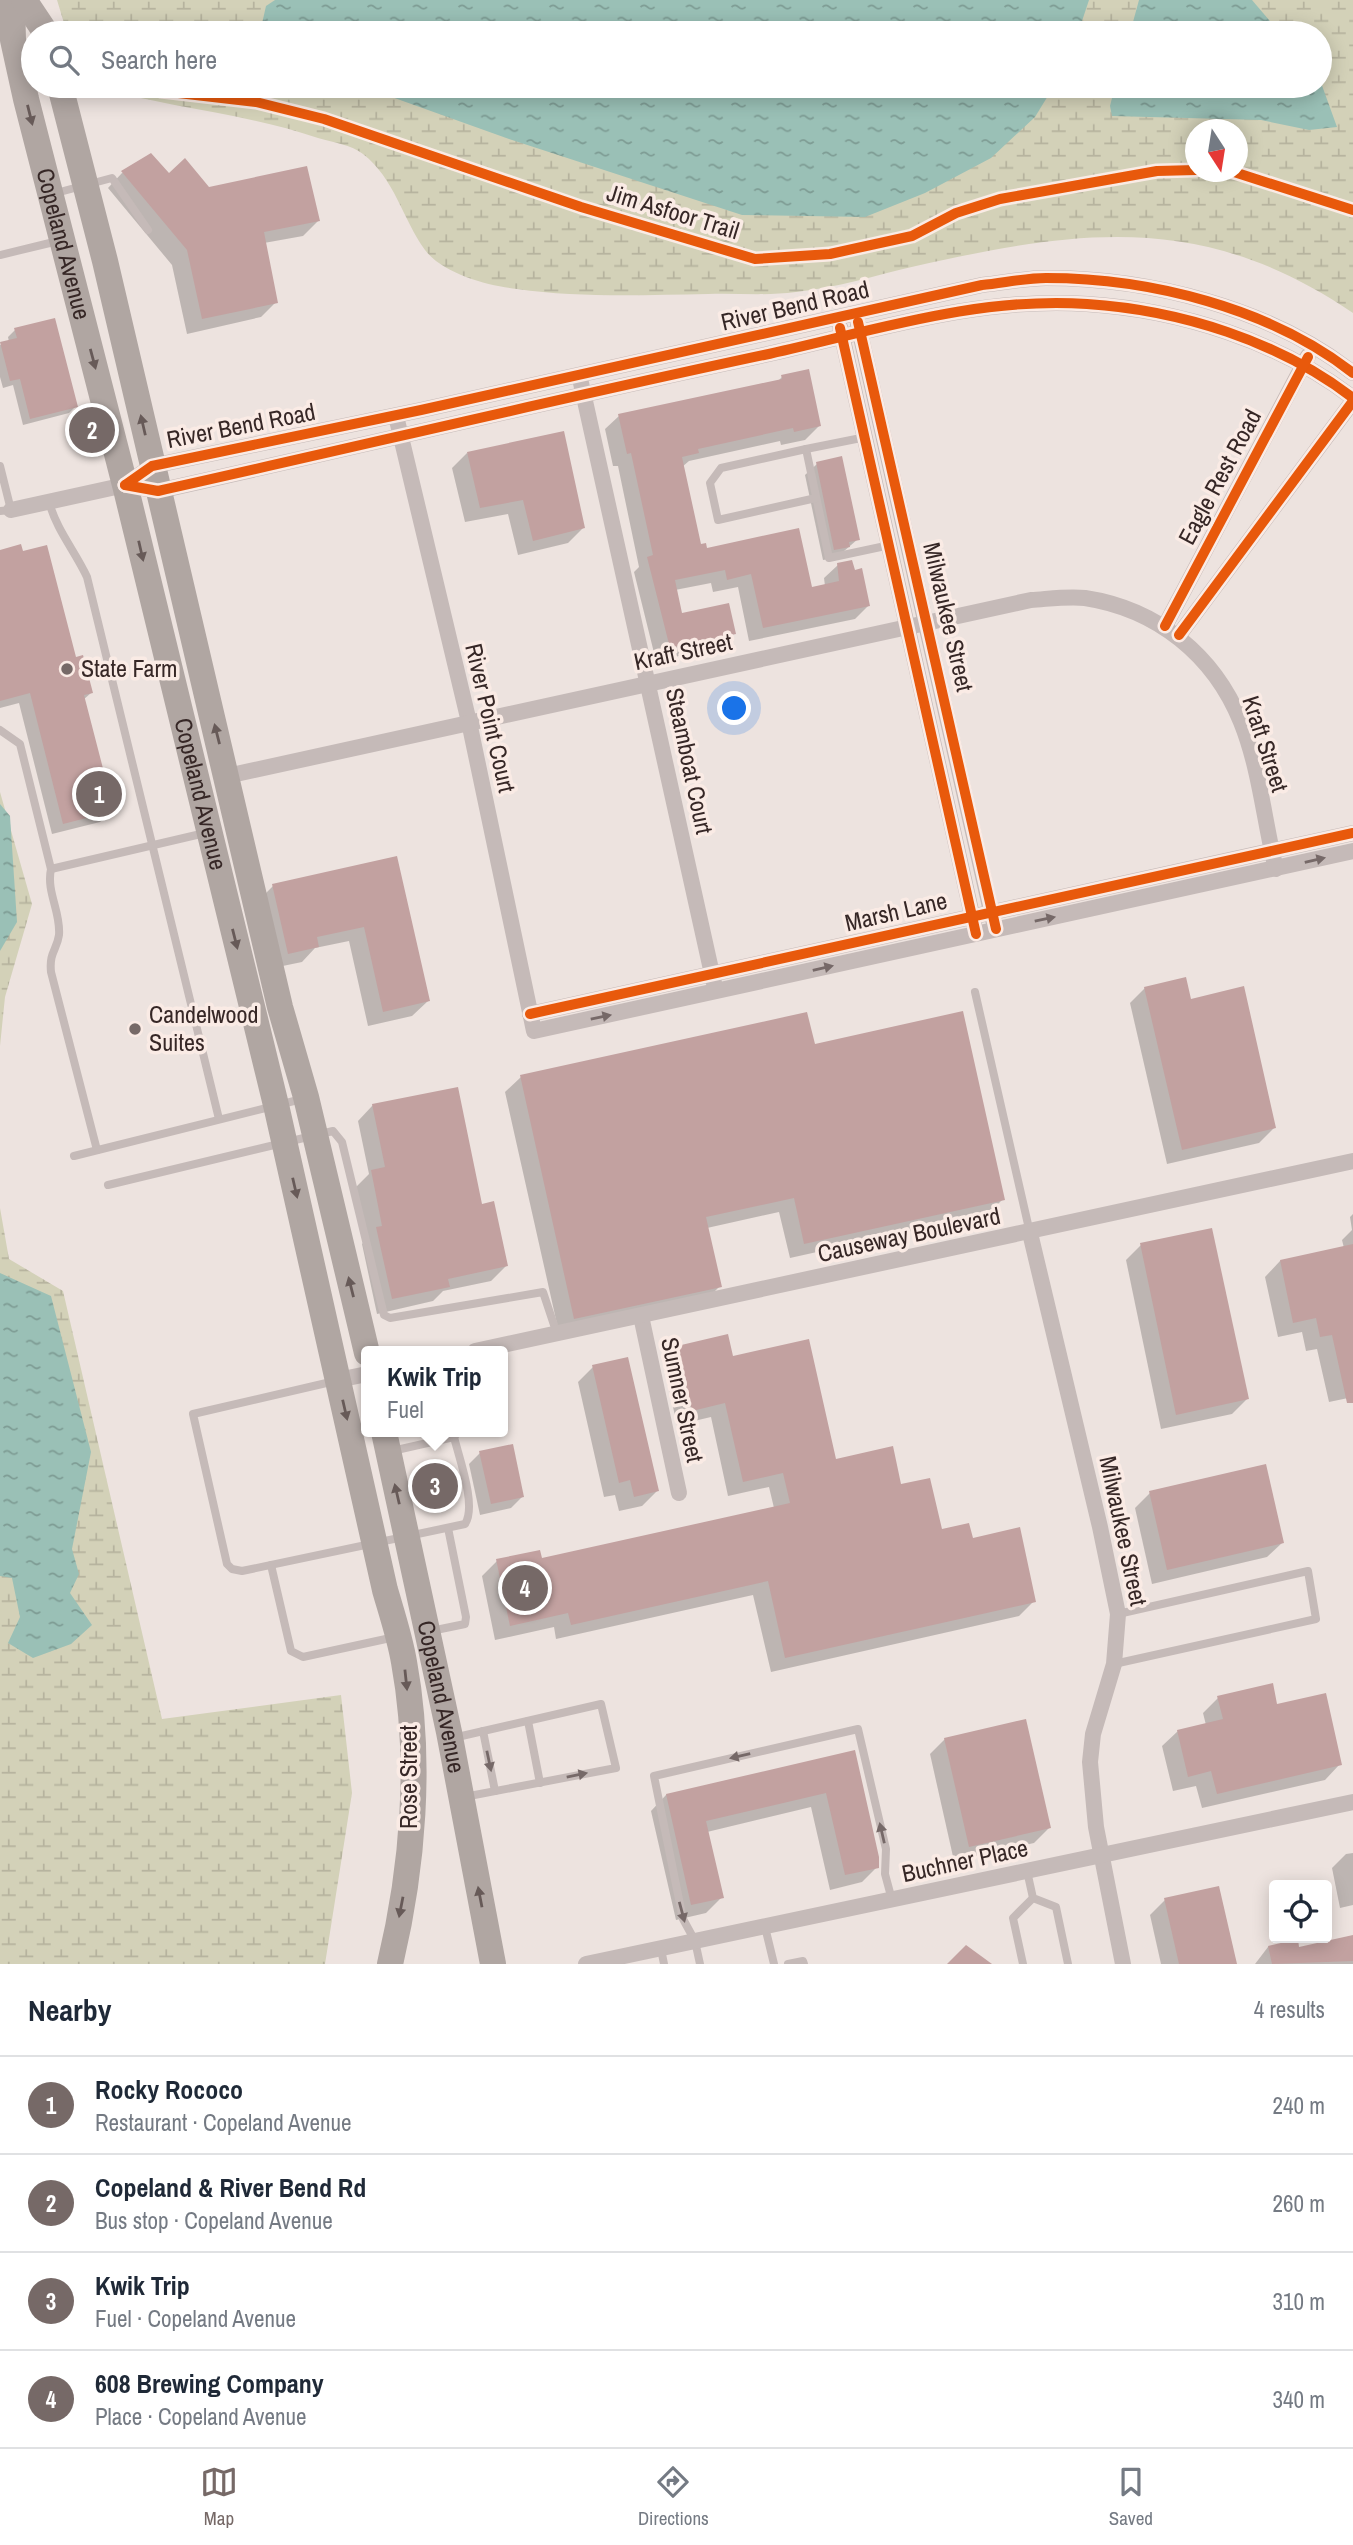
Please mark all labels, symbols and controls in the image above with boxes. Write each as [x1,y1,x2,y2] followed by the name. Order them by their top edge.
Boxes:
[21,21,1332,98] search box
[45,41,83,79] icon: search
[101,42,217,77] text: Search here
[25,105,36,127] one-way arrow
[1185,119,1248,182] north arrow
[29,165,99,323] street label: Copeland Avenue
[603,176,743,246] street label: Jim Asfoor Trail
[718,272,872,338] street label: River Bend Road
[88,349,99,371] one-way arrow
[164,395,318,455] street label: River Bend Road
[1170,403,1268,550] street label: Eagle Rest Road
[69,404,115,456] pin: 2
[137,414,148,436] one-way arrow
[916,539,982,695] street label: Milwaukee Street
[136,541,147,563] one-way arrow
[631,625,735,677] street label: Kraft Street
[458,640,524,796] street label: River Point Court
[81,652,177,684] place label: State Farm
[59,661,75,677] marker: State Farm
[659,685,721,837] street label: Steamboat Court
[717,691,751,725] your location
[1235,691,1297,796] street label: Kraft Street
[167,715,235,873] street label: Copeland Avenue
[211,723,222,745] one-way arrow
[76,768,122,820] pin: 1
[1305,854,1327,865] one-way arrow
[842,884,950,938] street label: Marsh Lane
[1034,913,1056,924] one-way arrow
[230,928,241,950] one-way arrow
[812,963,834,974] one-way arrow
[149,998,258,1058] place label: Candelwood Suites
[590,1011,612,1022] one-way arrow
[127,1021,143,1037] marker: Candelwood Suites
[289,1177,300,1199] one-way arrow
[815,1199,1003,1269] street label: Causeway Boulevard
[345,1276,356,1298] one-way arrow
[654,1334,712,1466] street label: Sumner Street
[361,1346,508,1437] popup
[387,1359,482,1394] text: Kwik Trip
[387,1394,424,1425] text: Fuel
[340,1399,351,1421] one-way arrow
[1093,1453,1156,1609] street label: Milwaukee Street
[412,1460,458,1512] pin: 3
[391,1483,402,1505] one-way arrow
[502,1562,548,1614] pin: 4
[410,1617,473,1776] street label: Copeland Avenue
[401,1670,412,1692] one-way arrow
[392,1725,424,1829] street label: Rose Street
[483,1750,494,1772] one-way arrow
[729,1751,751,1762] one-way arrow
[566,1770,588,1781] one-way arrow
[876,1822,887,1844] one-way arrow
[899,1831,1031,1889] street label: Buchner Place
[1269,1880,1332,1943] map controls
[1269,1880,1332,1943] button: locate
[475,1886,486,1908] one-way arrow
[395,1896,406,1918] one-way arrow
[677,1902,688,1924] one-way arrow
[28,1990,111,2030] text: Nearby
[1254,1994,1325,2025] text: 4 results
[95,2072,243,2107] text: Rocky Rococo
[46,2090,56,2121] text: 1
[1273,2090,1325,2121] text: 240 m
[95,2107,352,2138] text: Restaurant · Copeland Avenue
[95,2170,366,2205] text: Copeland & River Bend Rd
[46,2188,56,2219] text: 2
[1273,2188,1325,2219] text: 260 m
[95,2205,333,2236] text: Bus stop · Copeland Avenue
[95,2268,190,2303] text: Kwik Trip
[46,2286,56,2317] text: 3
[1273,2286,1325,2317] text: 310 m
[95,2303,296,2334] text: Fuel · Copeland Avenue
[95,2366,324,2401] text: 608 Brewing Company
[46,2384,56,2415] text: 4
[1273,2384,1325,2415] text: 340 m
[95,2401,307,2432] text: Place · Copeland Avenue
[200,2463,238,2531] tab: Map
[638,2463,709,2531] tab: Directions
[1109,2463,1153,2531] tab: Saved

